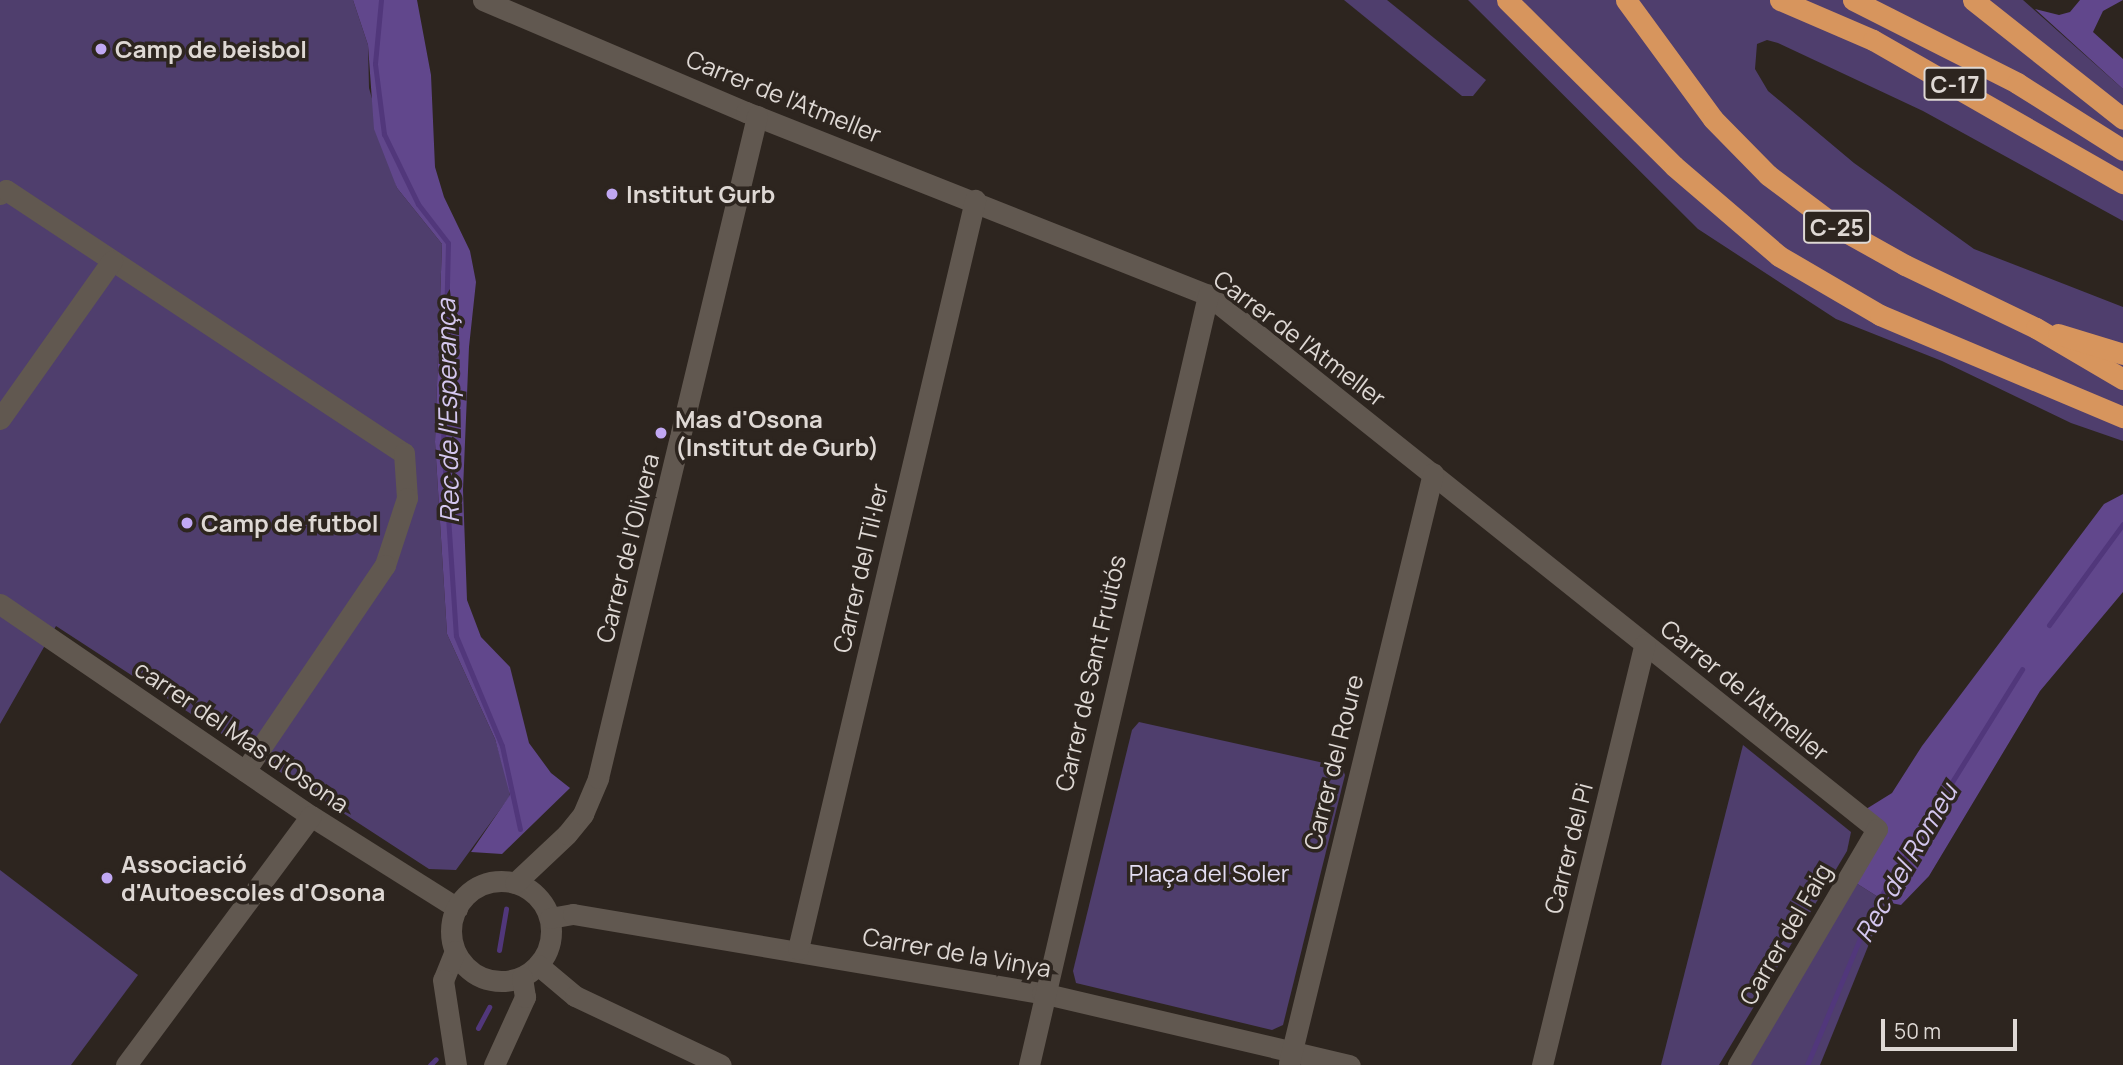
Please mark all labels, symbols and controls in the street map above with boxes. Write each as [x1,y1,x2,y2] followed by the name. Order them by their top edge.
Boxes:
[115,35,307,63] place label: Camp de beisbol
[93,41,109,57] marker: Camp de beisbol
[682,44,886,148] street label: Carrer de l'Atmeller
[1924,64,1986,104] road number: C-17
[626,180,775,208] place label: Institut Gurb
[604,186,620,202] marker: Institut Gurb
[1802,208,1872,246] road number: C-25
[1208,264,1392,412] street label: Carrer de l'Atmeller
[430,299,466,523] water label: Rec de l'Esperança
[675,405,879,461] place label: Mas d'Osona (Institut de Gurb)
[653,425,669,441] marker: Mas d'Osona (Institut de Gurb)
[590,450,664,646] street label: Carrer de l'Olivera
[827,481,893,655] street label: Carrer del Til·ler
[201,509,379,537] place label: Camp de futbol
[179,515,195,531] marker: Camp de futbol
[1049,552,1131,794] street label: Carrer de Sant Fruitós
[1655,613,1835,767] street label: Carrer de l'Atmeller
[130,654,354,818] street label: carrer del Mas d'Osona
[1297,671,1369,853] street label: Carrer del Roure
[1848,778,1964,948] water label: Rec del Romeu
[1538,780,1598,916] street label: Carrer del Pi
[121,850,385,906] place label: Associació d'Autoescoles d'Osona
[1733,858,1837,1010] street label: Carrer del Faig
[1129,859,1289,887] park label: Plaça del Soler
[99,870,115,886] marker: Associació d'Autoescoles d'Osona
[861,921,1053,983] street label: Carrer de la Vinya
[1885,1006,2022,1050] scale bar
[1894,1017,1941,1045] text: 50 m

